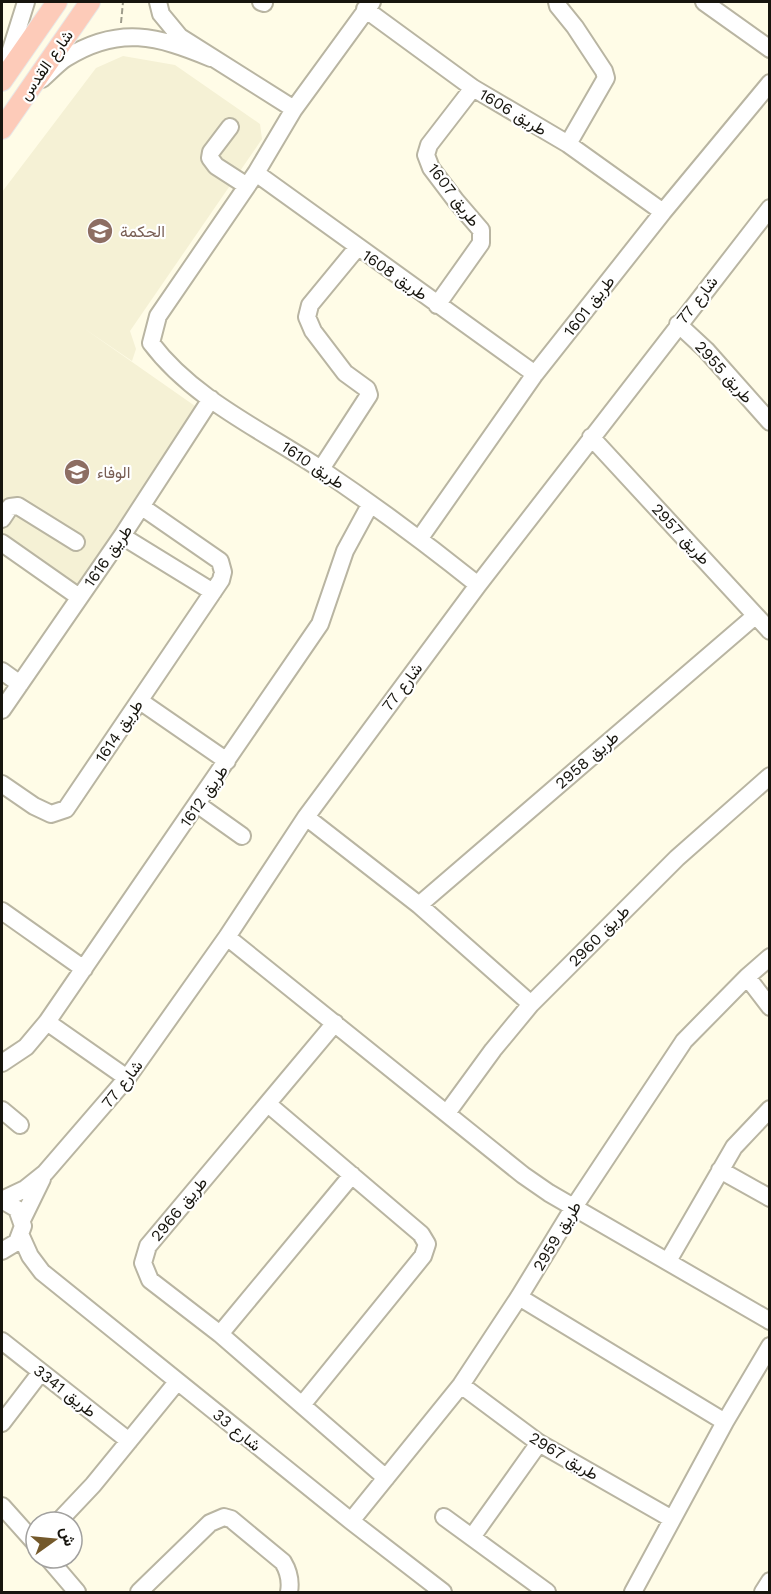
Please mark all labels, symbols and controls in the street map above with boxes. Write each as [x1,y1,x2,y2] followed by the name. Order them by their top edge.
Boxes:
[15,26,79,105] street label: شارع القدس
[475,85,550,140] street label: طريق 1606
[423,160,484,231] street label: طريق 1607
[85,216,115,246] school or university icon: الحكمة
[120,222,165,241] place label: الحكمة
[358,246,431,305] street label: طريق 1608
[559,272,619,341] street label: طريق 1601
[672,272,723,329] street label: شارع 77
[690,337,757,408] street label: طريق 2955
[277,437,348,494] street label: طريق 1610
[62,457,92,487] school or university icon: الوفاء
[97,463,130,483] place label: الوفاء
[647,499,714,569] street label: طريق 2957
[80,521,137,591] street label: طريق 1616
[378,659,428,716] street label: شارع 77
[91,696,148,766] street label: طريق 1614
[551,727,623,793] street label: طريق 2958
[176,761,233,831] street label: طريق 1612
[565,902,634,971] street label: طريق 2960
[97,1056,148,1113] street label: شارع 77
[147,1173,212,1246] street label: طريق 2966
[529,1198,586,1275] street label: طريق 2959
[29,1361,100,1422] street label: طريق 3341
[208,1405,265,1457] street label: شارع 33
[526,1428,602,1485] street label: طريق 2967
[24,1510,84,1570] north arrow
[56,1524,80,1548] text: ش

